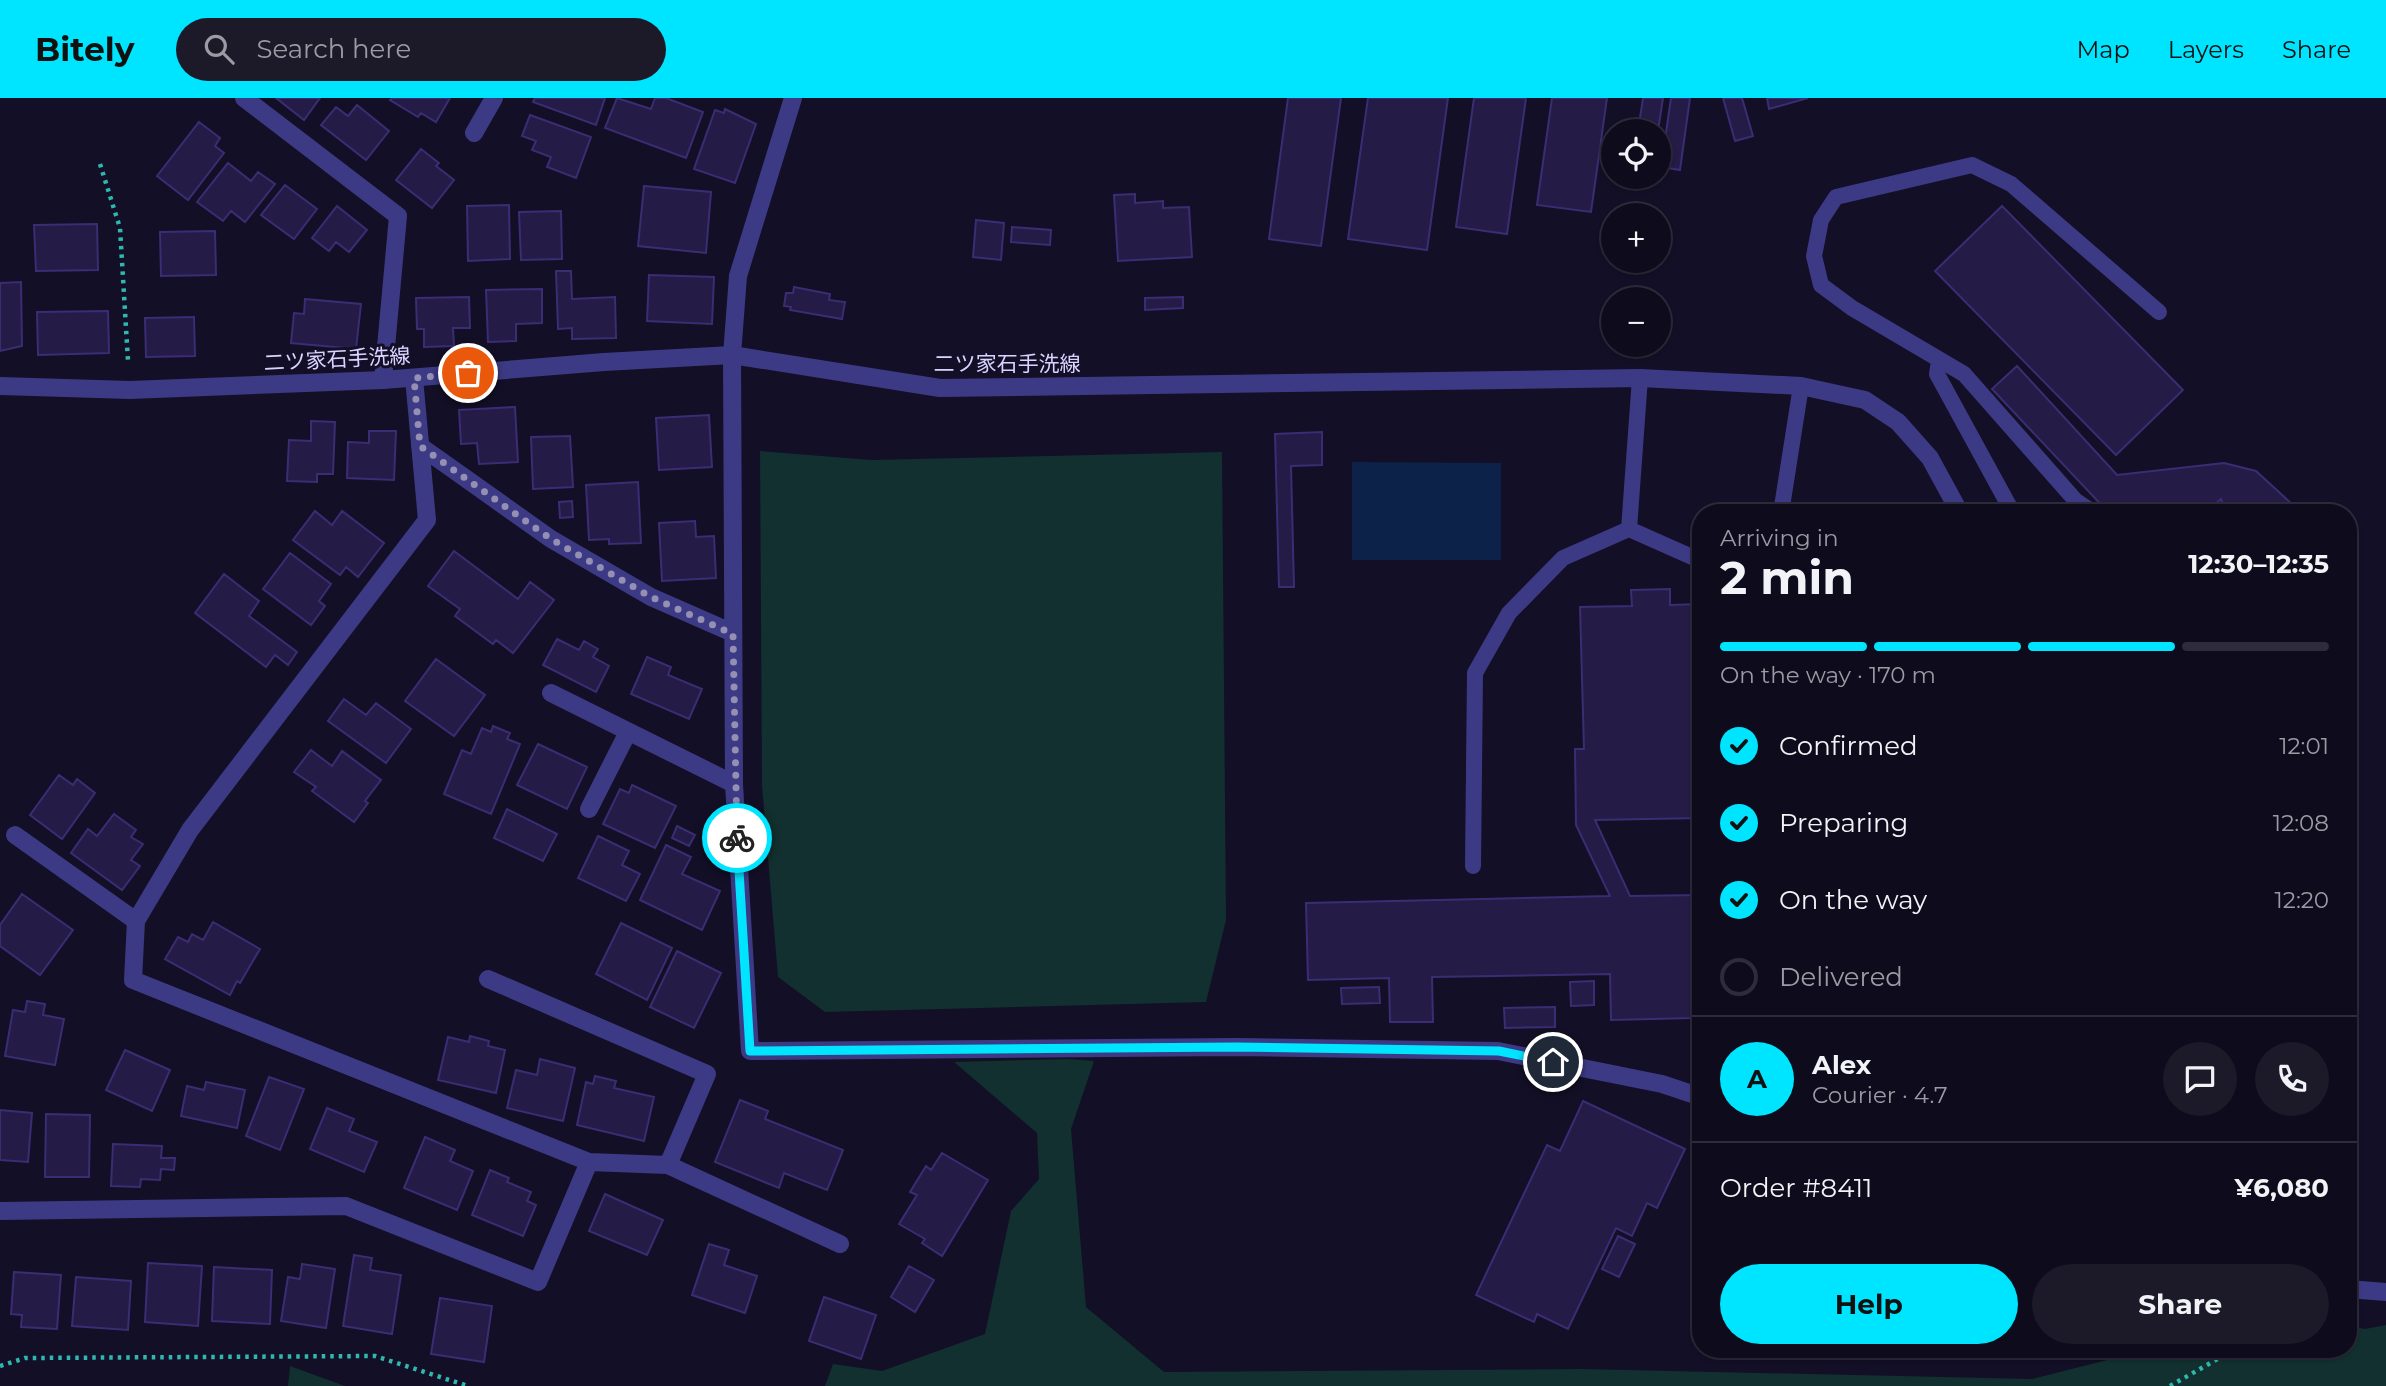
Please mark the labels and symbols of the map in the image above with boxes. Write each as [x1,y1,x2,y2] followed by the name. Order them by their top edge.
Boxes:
[263,343,411,375] street label: 二ツ家石手洗線
[438,343,498,403] pin
[934,351,1081,376] street label: 二ツ家石手洗線
[702,803,772,873] courier
[1523,1032,1583,1092] pin

